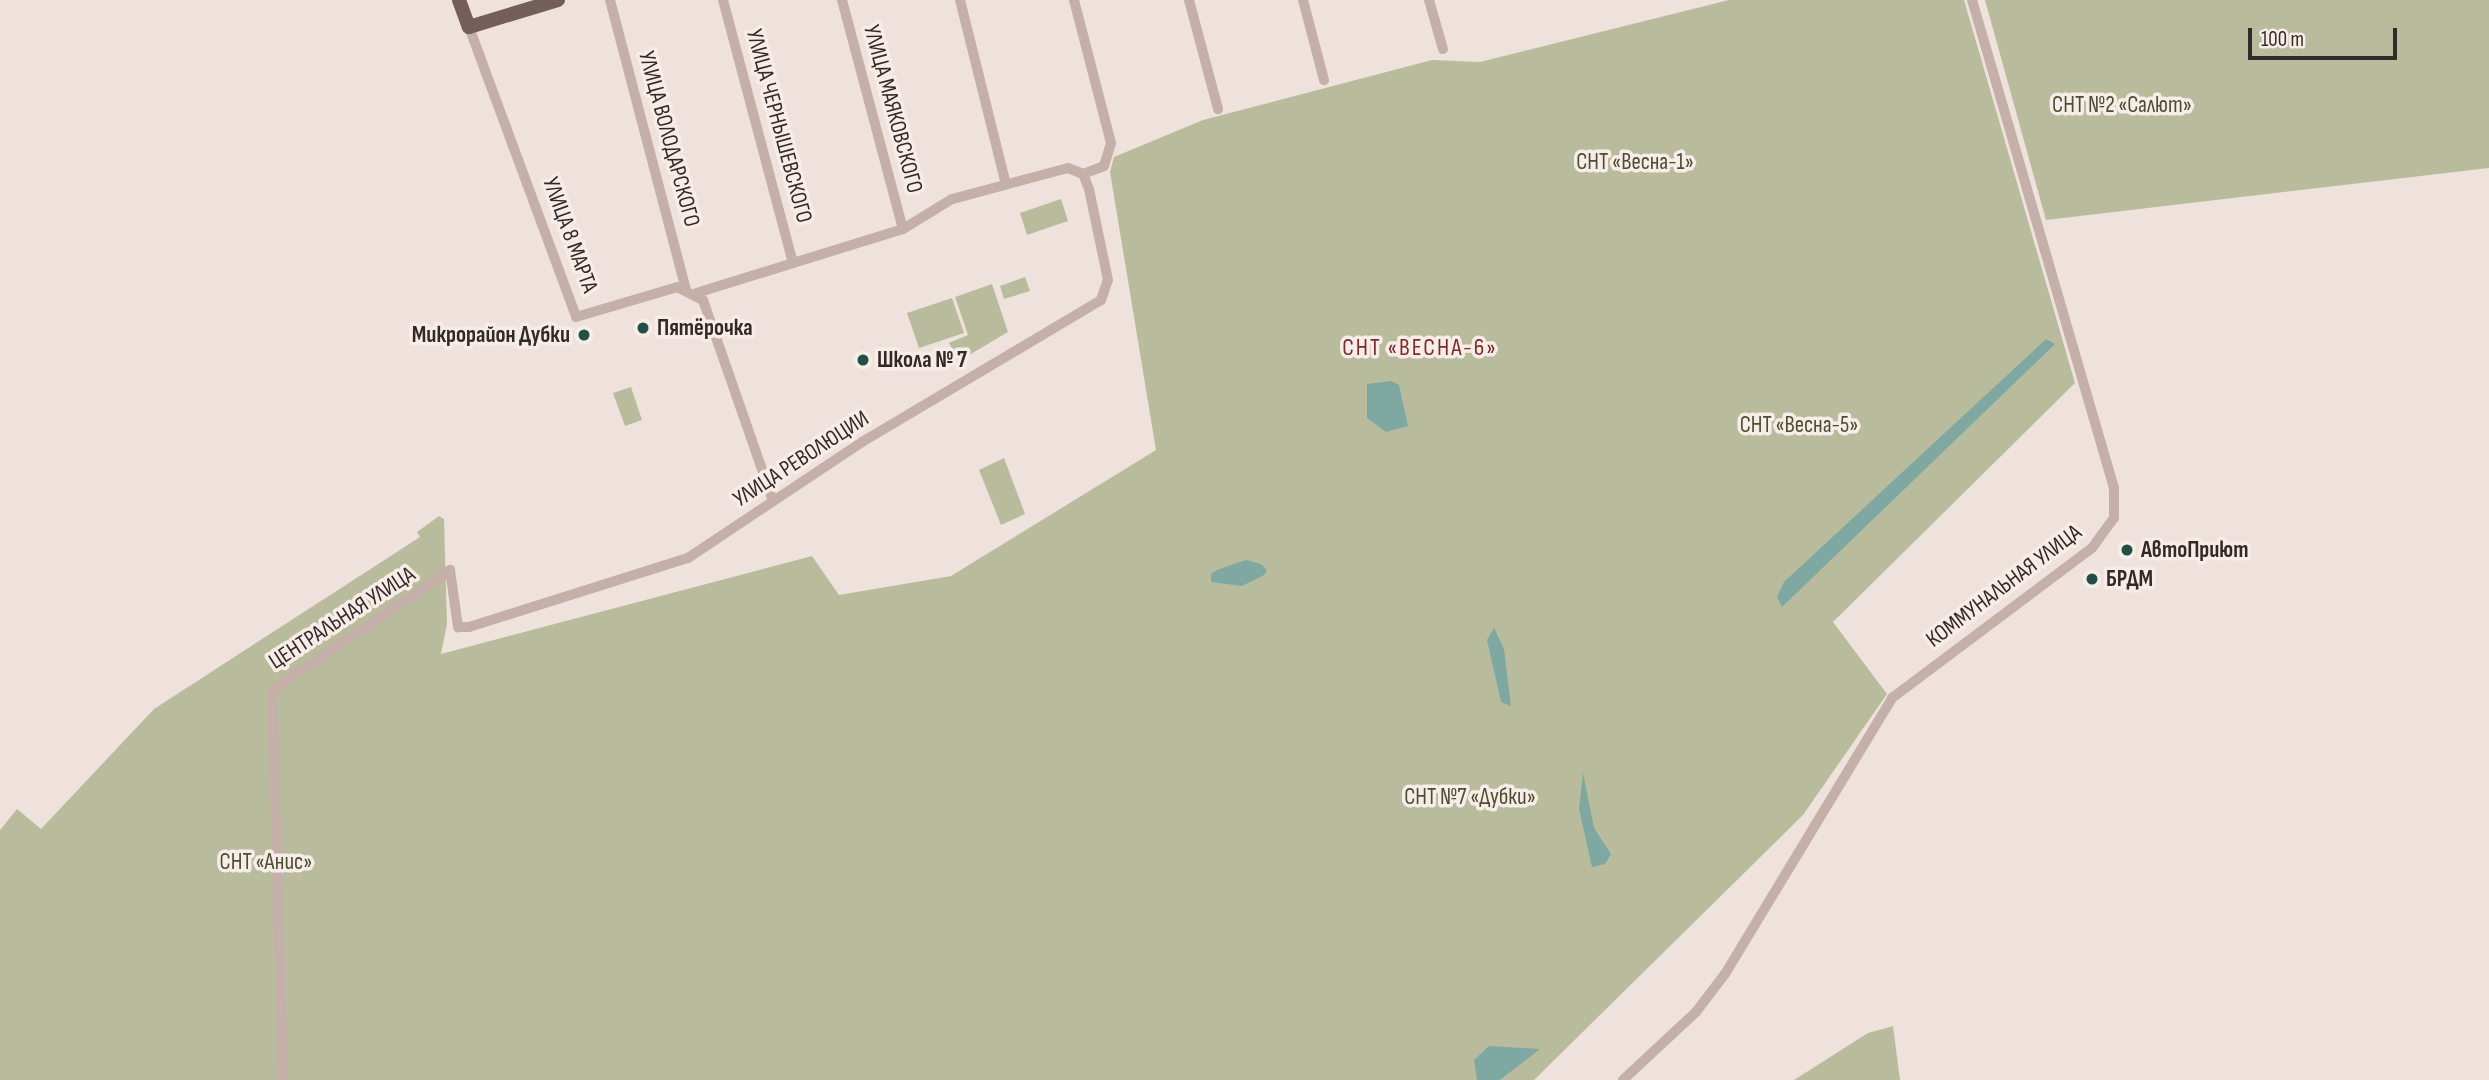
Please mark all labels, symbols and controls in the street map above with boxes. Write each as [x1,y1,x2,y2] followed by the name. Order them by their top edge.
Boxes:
[2251,14,2400,58] scale bar
[857,22,929,196] street label: УЛИЦА МАЯКОВСКОГО
[740,26,818,226] street label: УЛИЦА ЧЕРНЫШЕВСКОГО
[2261,27,2304,52] text: 100 m
[632,48,706,230] street label: УЛИЦА ВОЛОДАРСКОГО
[2052,91,2192,119] park label: СНТ №2 «Салют»
[1576,148,1694,176] park label: СНТ «Весна-1»
[536,174,604,296] street label: УЛИЦА 8 МАРТА
[657,314,753,342] place label: Пятёрочка
[635,320,651,336] marker: Пятёрочка
[412,321,570,349] place label: Микрорайон Дубки
[576,327,592,343] marker: Микрорайон Дубки
[1344,334,1496,362] district label: СНТ «ВЕСНА-6»
[877,346,967,374] place label: Школа № 7
[855,352,871,368] marker: Школа № 7
[728,405,874,513] street label: УЛИЦА РЕВОЛЮЦИИ
[1740,411,1858,439] park label: СНТ «Весна-5»
[1921,519,2087,653] street label: КОММУНАЛЬНАЯ УЛИЦА
[2141,536,2249,564] place label: АвтоПриют
[2119,542,2135,558] marker: АвтоПриют
[264,561,420,675] street label: ЦЕНТРАЛЬНАЯ УЛИЦА
[2106,565,2153,593] place label: БРДМ
[2084,571,2100,587] marker: БРДМ
[1404,783,1536,811] park label: СНТ №7 «Дубки»
[220,848,312,876] park label: СНТ «Анис»

